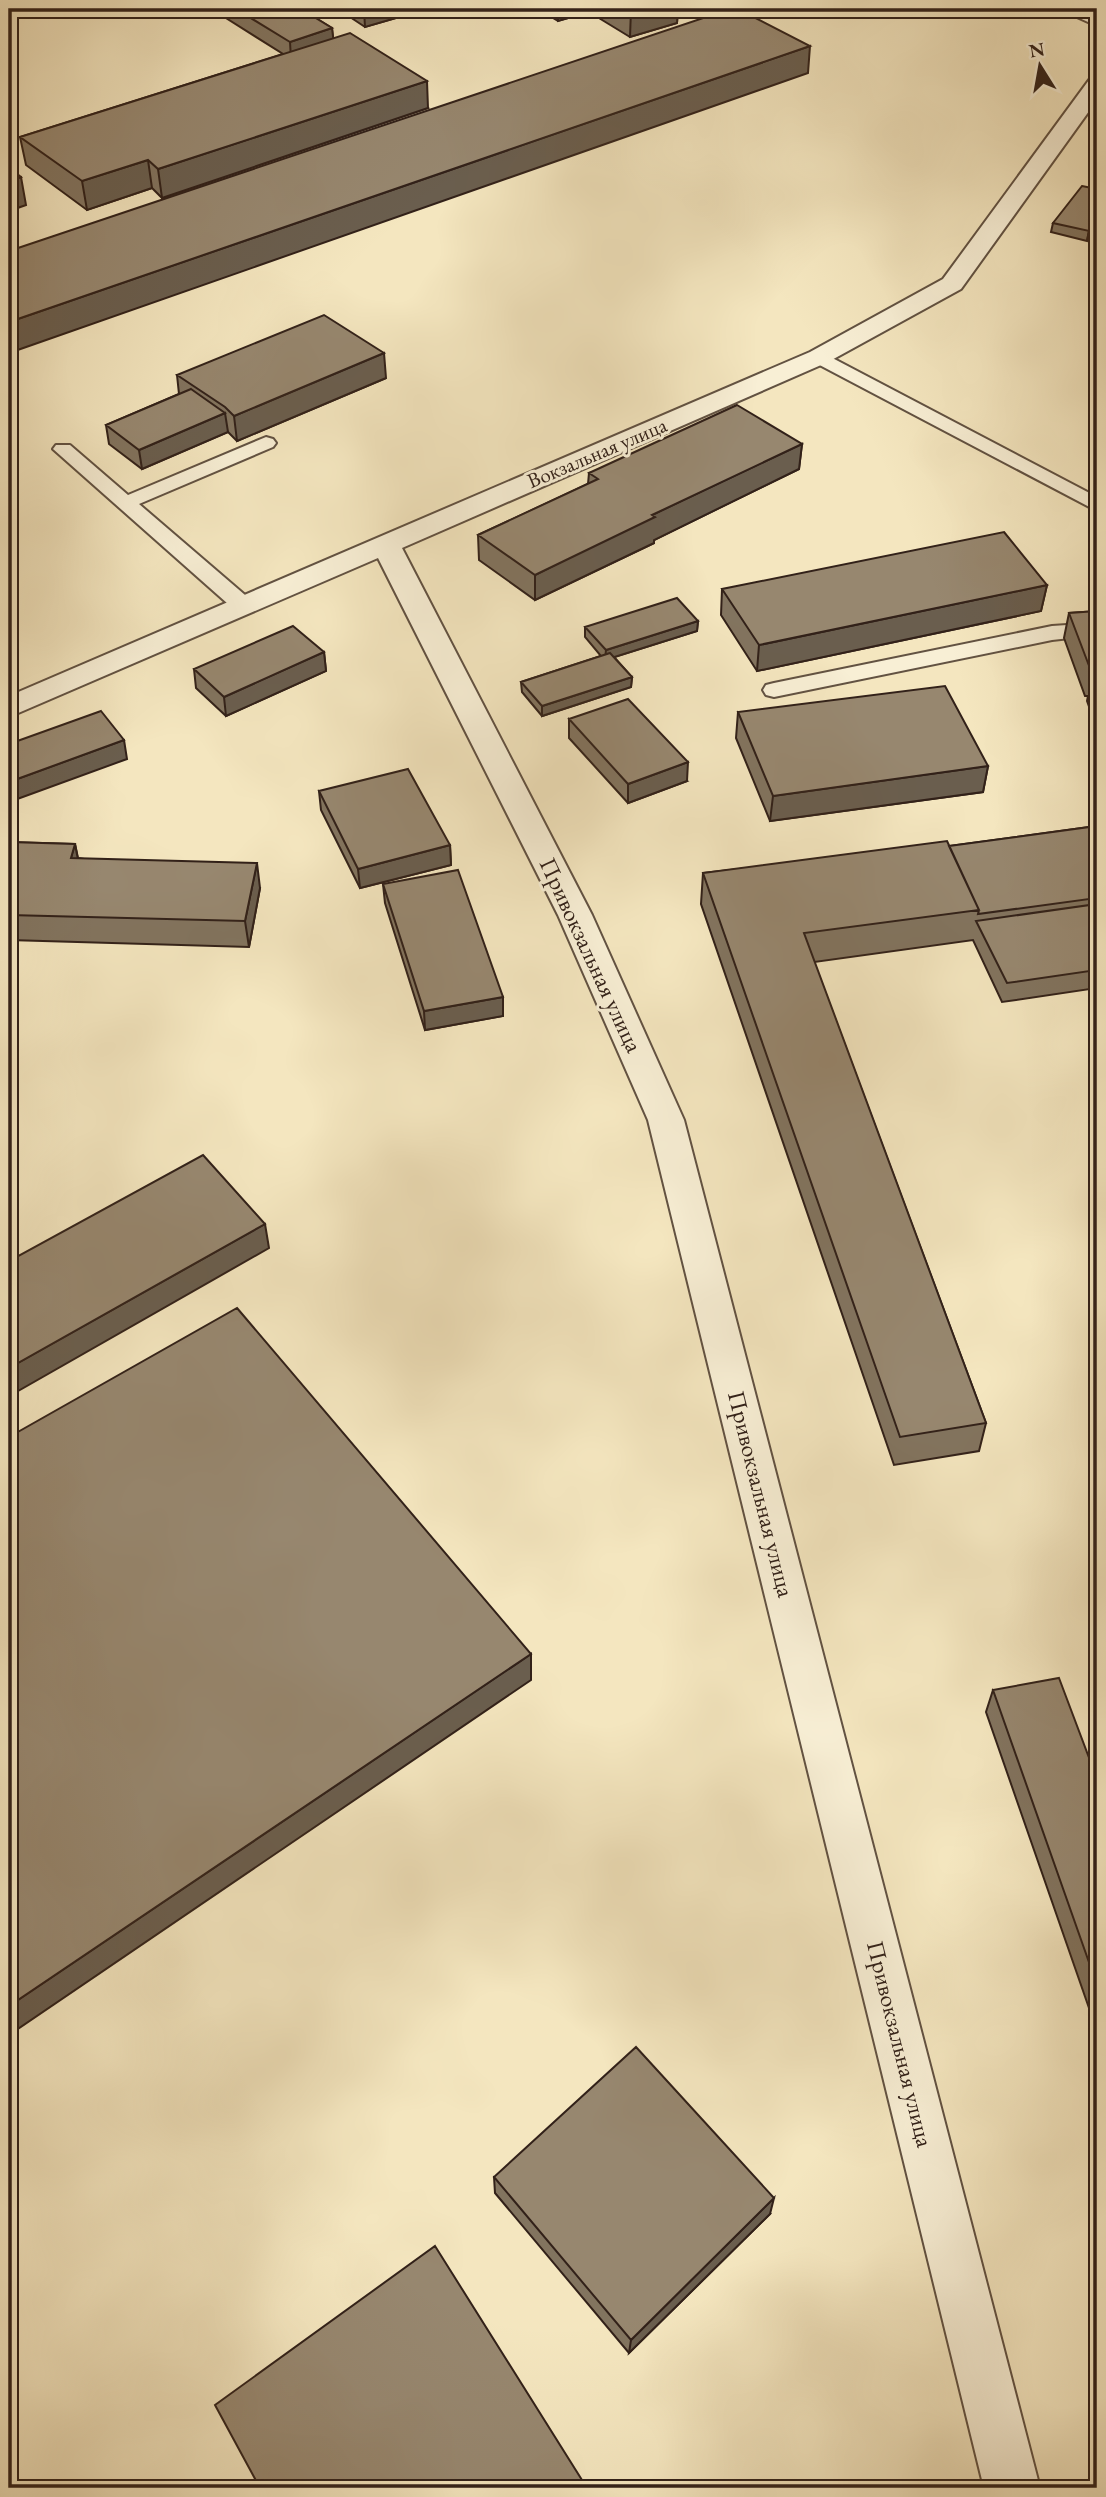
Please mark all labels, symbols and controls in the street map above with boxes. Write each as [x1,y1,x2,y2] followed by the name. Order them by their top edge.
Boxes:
[1004,32,1074,102] north arrow
[1027,36,1047,64] text: N
[523,411,671,494] street label: Вокзальная улица
[533,852,650,1058] street label: Привокзальная улица
[721,1387,802,1601] street label: Привокзальная улица
[860,1937,941,2151] street label: Привокзальная улица

